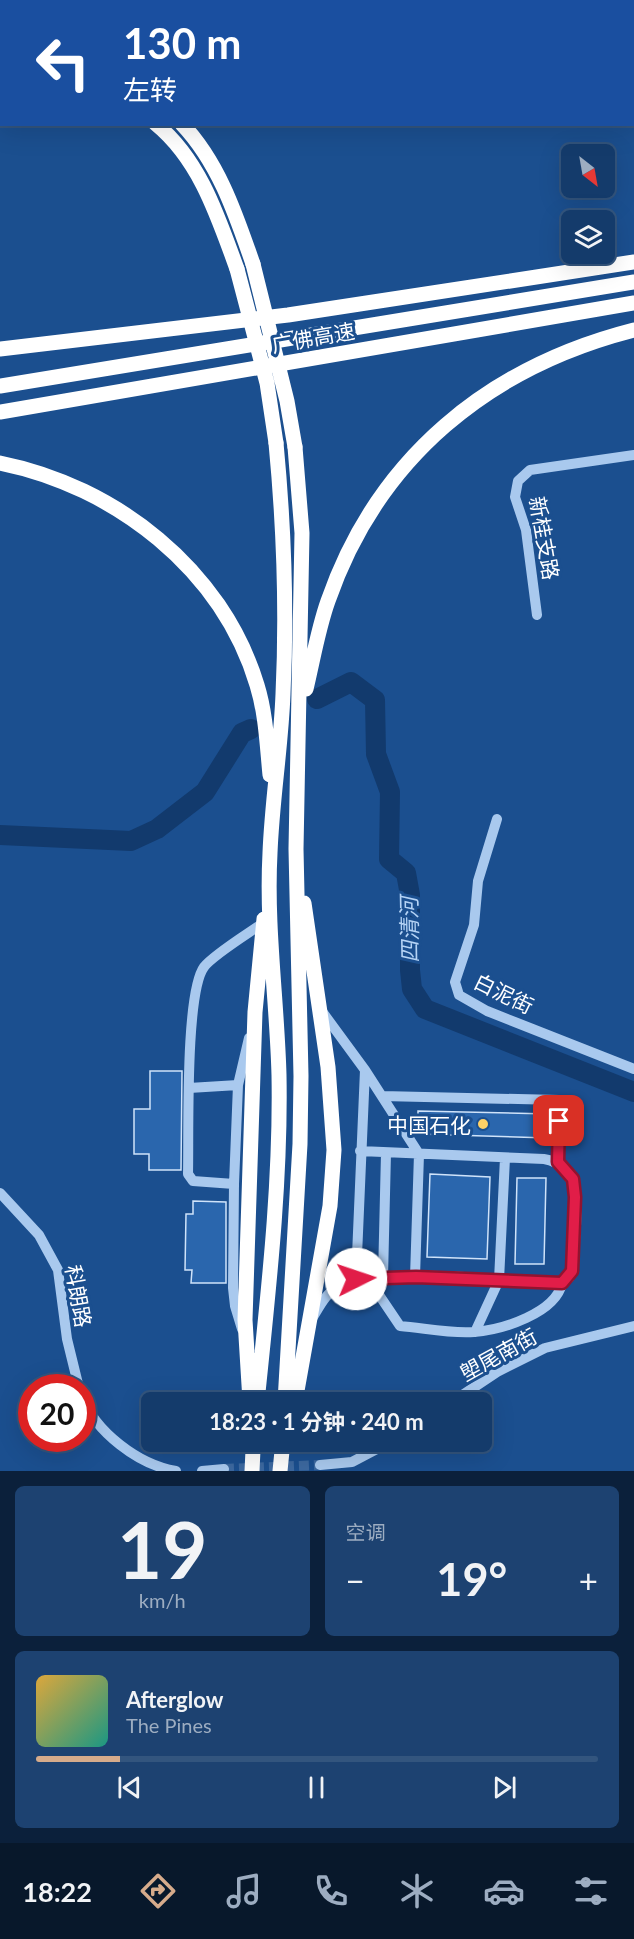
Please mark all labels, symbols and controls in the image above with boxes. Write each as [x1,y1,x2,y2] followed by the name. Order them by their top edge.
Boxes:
[123,18,241,68] text: 130 m
[24,24,102,102] icon: left
[123,73,177,106] text: 左转
[561,144,615,198] north arrow
[561,144,615,264] map controls
[561,210,615,264] button: layers
[269,317,357,357] street label: 广佛高速
[525,494,565,582] street label: 新桂支路
[395,893,423,963] water label: 四清河
[470,968,538,1018] street label: 白泥街
[533,1095,584,1146] pin
[542,1104,575,1137] icon: arrive
[387,1112,471,1137] place label: 中国石化
[476,1117,490,1131] marker: 中国石化
[324,1247,388,1311] position arrow
[61,1263,97,1329] street label: 科朗路
[455,1323,541,1385] street label: 塱尾南街
[18,1374,96,1452] speed limit sign: 20
[209,1408,424,1435] text: 18:23 · 1 分钟 · 240 m
[117,1502,207,1596] text: 19
[346,1520,386,1544] text: 空调
[436,1552,507,1606] text: 19°
[346,1560,365,1600] text: −
[579,1560,598,1600] text: +
[139,1588,186,1612] text: km/h
[126,1686,223,1713] text: Afterglow
[126,1713,212,1737] text: The Pines
[113,1771,146,1804] icon: previous
[300,1771,333,1804] icon: pause
[488,1771,521,1804] icon: next
[137,1870,179,1912] icon: directions
[223,1870,265,1912] icon: music
[310,1870,352,1912] icon: phone
[396,1870,438,1912] icon: climate
[483,1870,525,1912] icon: car
[570,1870,612,1912] icon: filters
[22,1875,92,1908] text: 18:22

